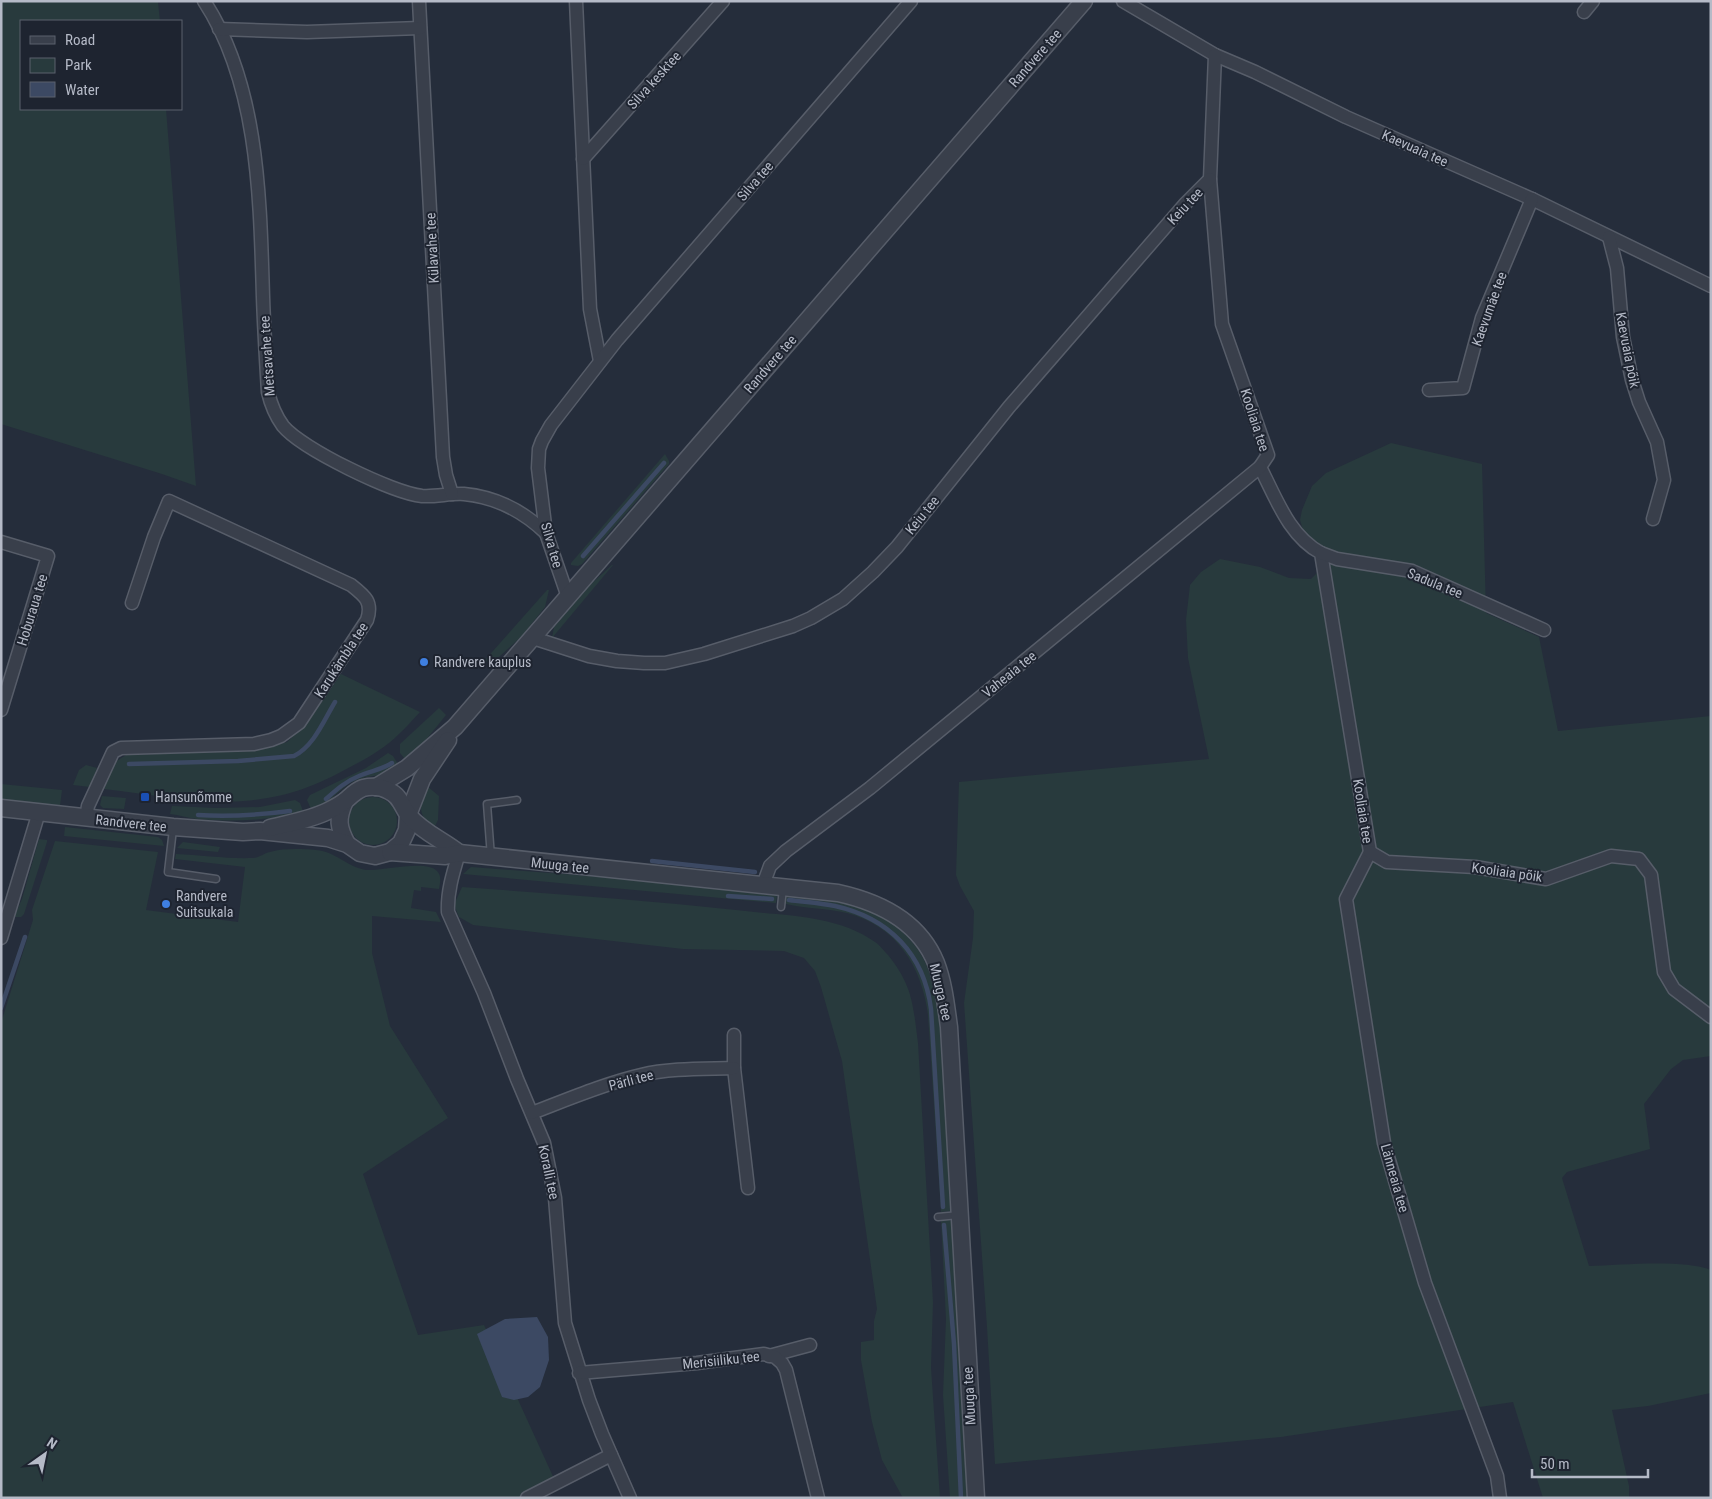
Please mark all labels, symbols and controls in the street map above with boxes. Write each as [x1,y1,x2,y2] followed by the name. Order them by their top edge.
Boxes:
[20,20,182,110] legend
[1006,25,1065,90] street label: Randvere tee
[65,31,95,49] text: Road
[624,47,684,112] street label: Silva kesktee
[65,56,92,74] text: Park
[65,81,100,99] text: Water
[1379,126,1451,170] street label: Kaevuaia tee
[734,158,777,204] street label: Silva tee
[1164,184,1206,228] street label: Keiu tee
[422,212,442,284] street label: Külavahe tee
[1468,269,1510,348] street label: Kaevumäe tee
[1613,311,1643,390] street label: Kaevuaia põik
[256,315,278,397] street label: Metsavahe tee
[741,331,800,396] street label: Randvere tee
[1237,387,1273,454] street label: Kooliaia tee
[902,492,942,537] street label: Keiu tee
[538,520,566,570] street label: Silva tee
[1405,565,1465,601] street label: Sadula tee
[14,572,51,648] street label: Hoburaua tee
[311,619,371,701] street label: Karukämbla tee
[979,647,1040,701] street label: Vaheaia tee
[434,654,531,670] place label: Randvere kauplus
[418,656,430,668] marker: Randvere kauplus
[1350,778,1376,845] street label: Kooliaia tee
[155,789,232,805] place label: Hansunõmme
[139,791,151,803] marker: Hansunõmme
[95,811,168,835] street label: Randvere tee
[530,854,590,876] street label: Muuga tee
[1471,859,1544,885] street label: Kooliaia põik
[176,888,233,920] place label: Randvere Suitsukala
[160,898,172,910] marker: Randvere Suitsukala
[927,962,955,1023] street label: Muuga tee
[607,1066,655,1094] street label: Pärli tee
[1378,1142,1413,1215] street label: Länneaia tee
[535,1143,563,1201] street label: Koralli tee
[682,1348,761,1372] street label: Merisiiliku tee
[959,1366,979,1425] street label: Muuga tee
[20,1429,70,1479] north arrow
[44,1434,60,1452] text: N
[1532,1446,1648,1478] scale bar
[1540,1455,1570,1473] text: 50 m

